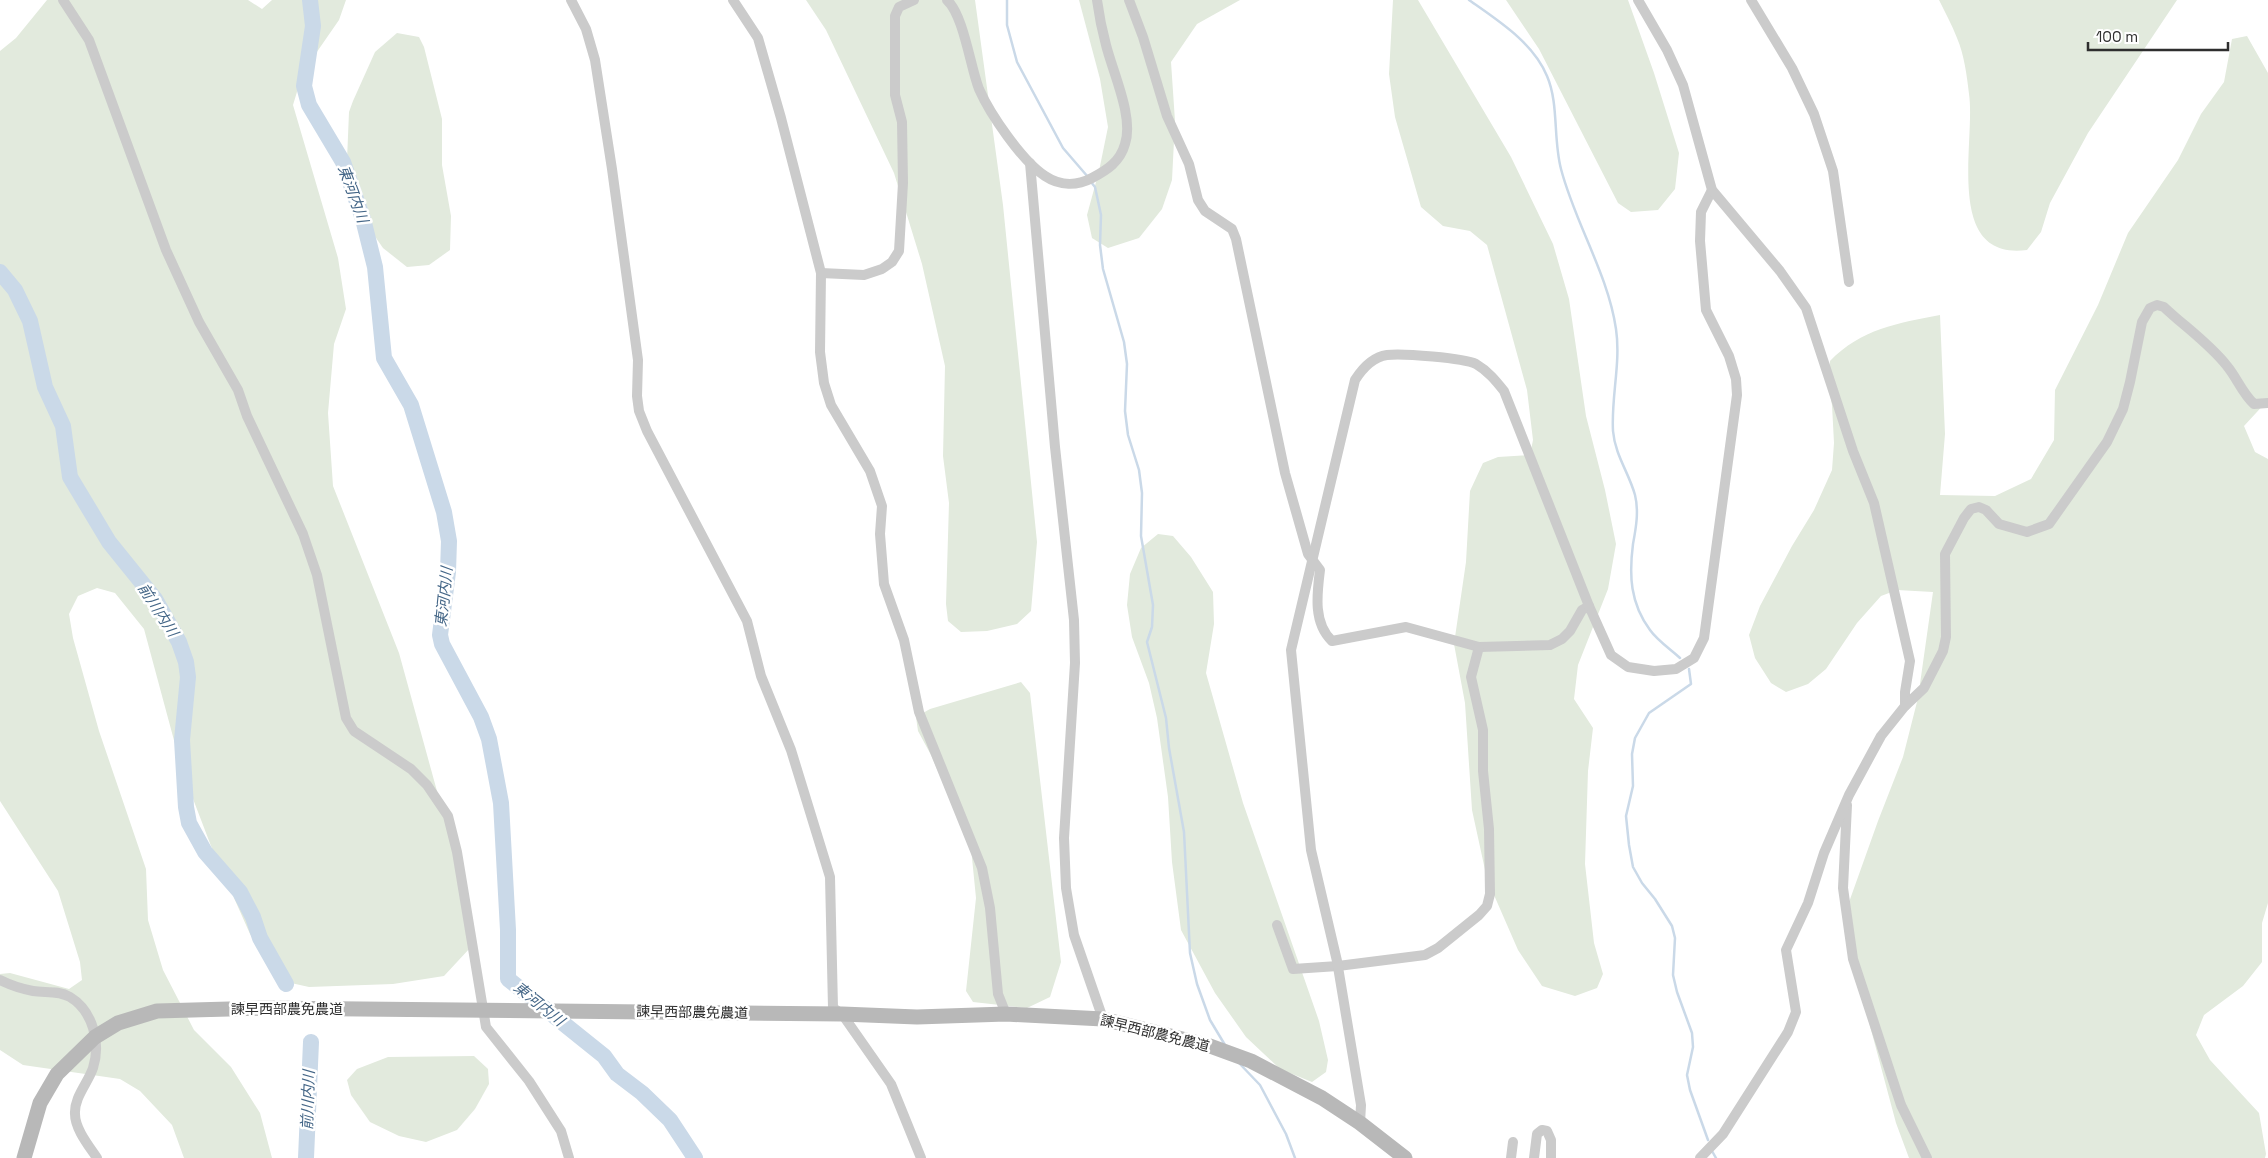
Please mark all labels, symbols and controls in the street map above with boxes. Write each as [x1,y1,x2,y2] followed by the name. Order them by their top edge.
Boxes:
[2088,20,2228,52] scale bar
[2096,27,2138,46] text: 100 m
[334,162,373,227] water label: 東河内川
[431,564,456,628] water label: 東河内川
[134,579,184,642] water label: 前川内川
[510,977,570,1031] water label: 東河内川
[231,1000,343,1018] street label: 諫早西部農免農道
[636,1002,748,1022] street label: 諫早西部農免農道
[1098,1011,1212,1055] street label: 諫早西部農免農道
[297,1068,318,1130] water label: 前川内川

